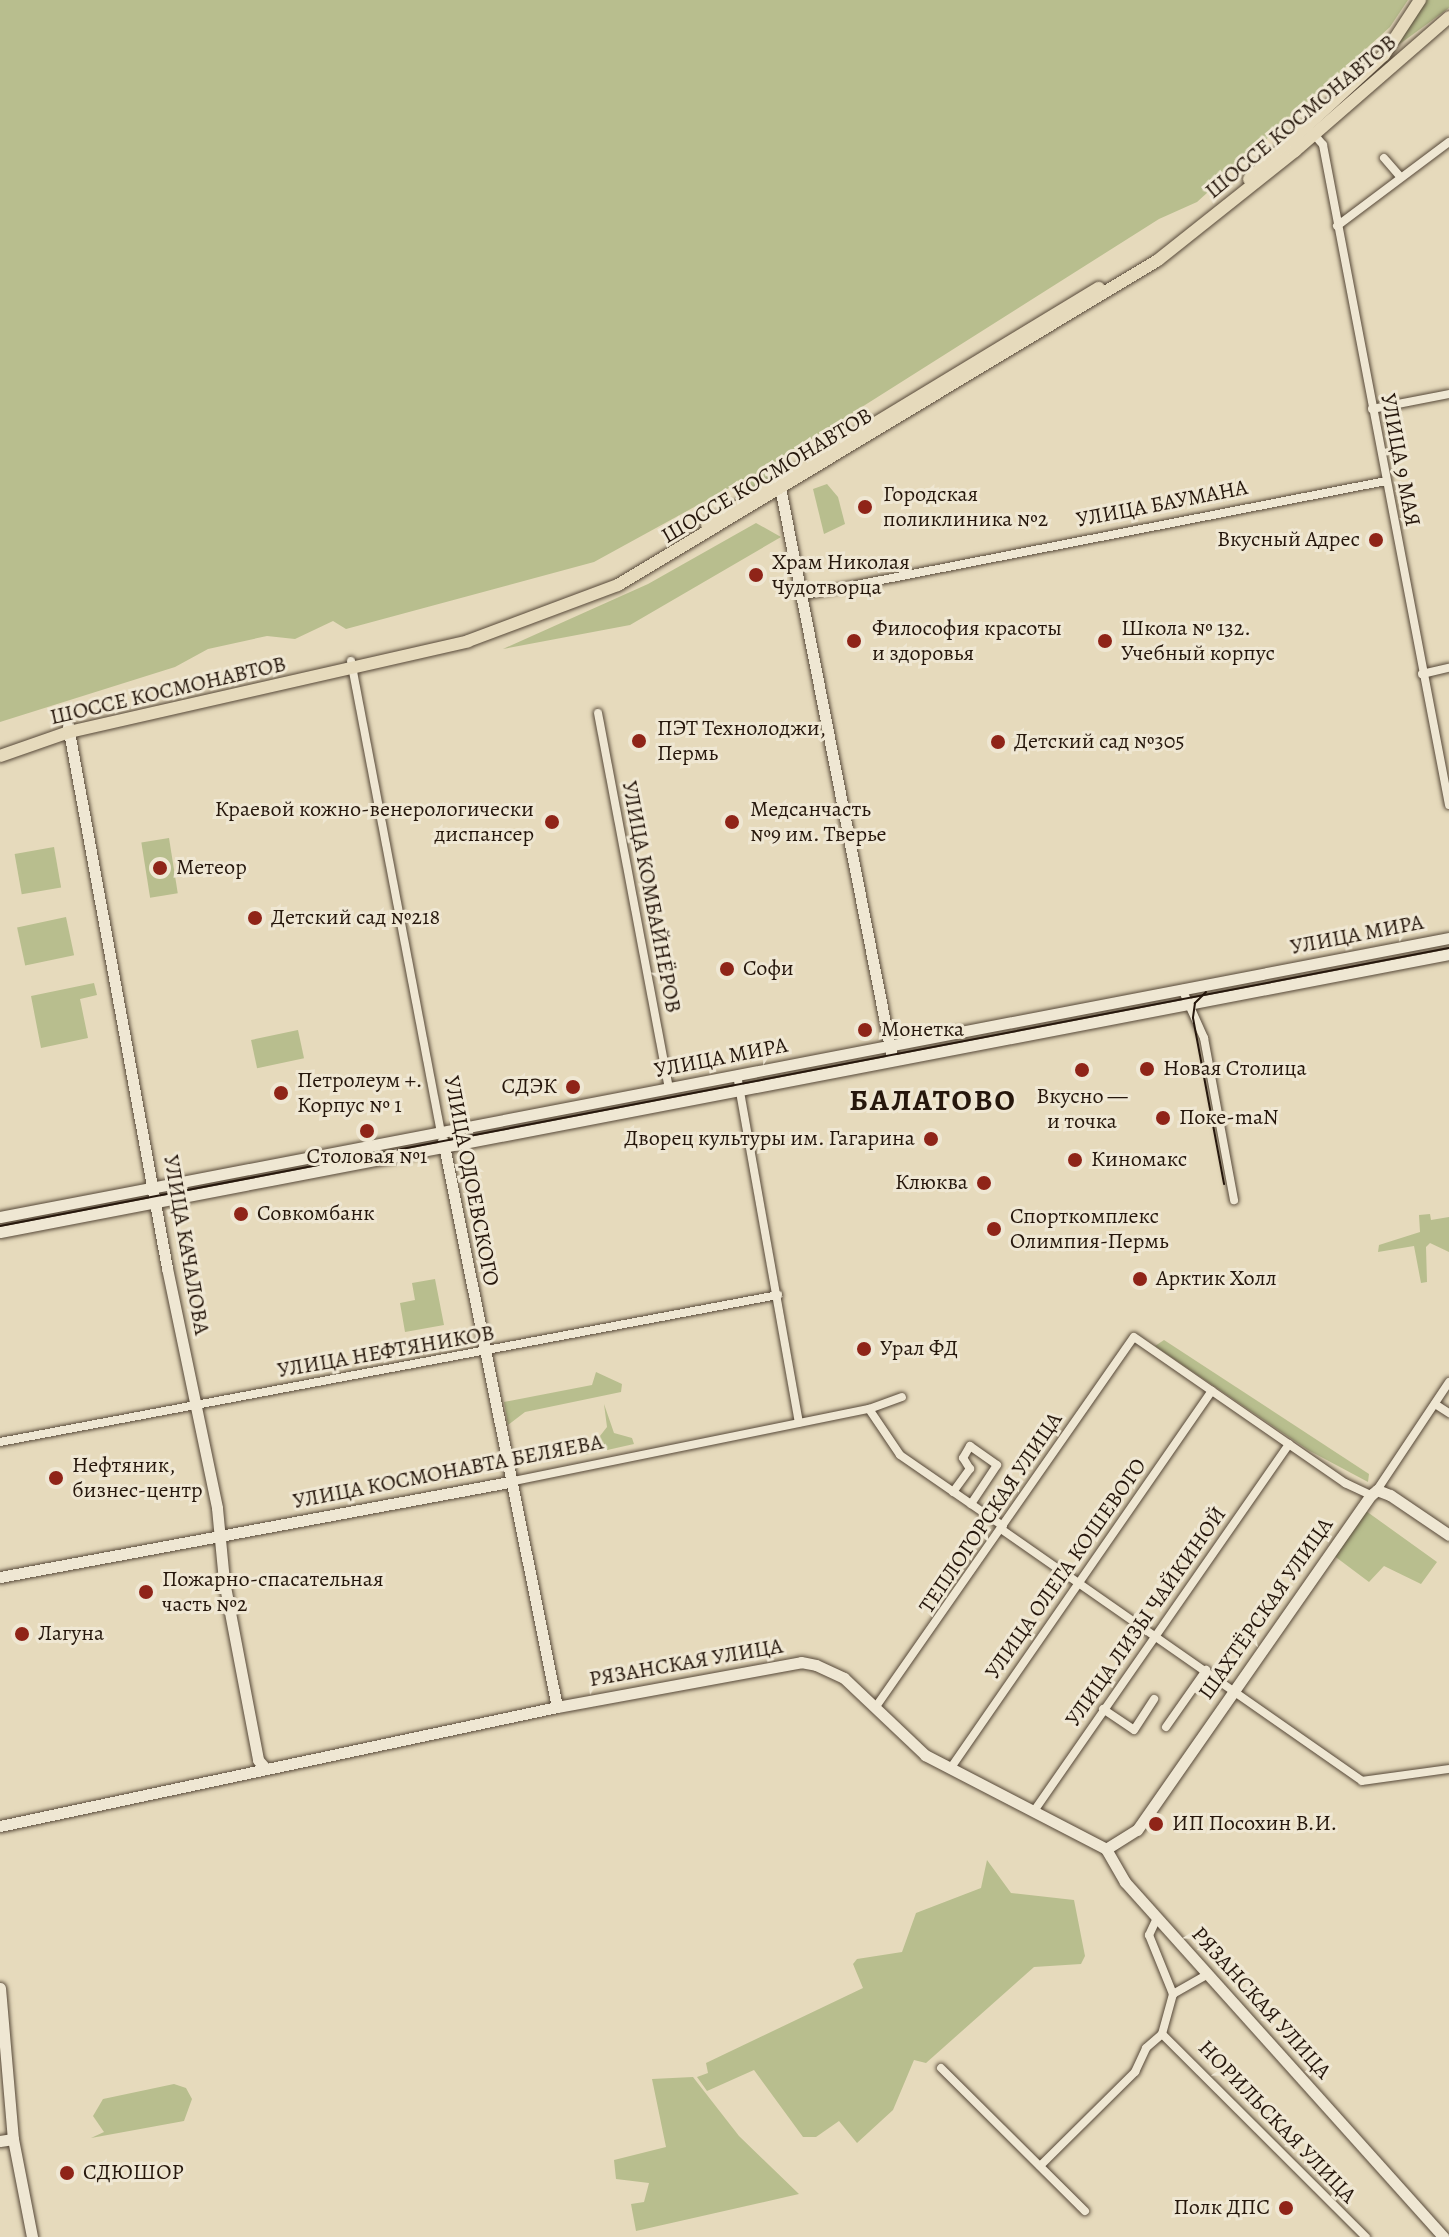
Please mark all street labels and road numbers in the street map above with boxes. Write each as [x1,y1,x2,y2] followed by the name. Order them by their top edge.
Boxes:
[1200,29,1402,205] street label: ШОССЕ КОСМОНАВТОВ
[1374,391,1426,529] street label: УЛИЦА 9 МАЯ
[657,402,877,550] street label: ШОССЕ КОСМОНАВТОВ
[1074,474,1250,534] street label: УЛИЦА БАУМАНА
[47,651,289,731] street label: ШОССЕ КОСМОНАВТОВ
[616,779,686,1015] street label: УЛИЦА КОМБАЙНЁРОВ
[1288,909,1426,961] street label: УЛИЦА МИРА
[652,1032,790,1084] street label: УЛИЦА МИРА
[438,1074,504,1288] street label: УЛИЦА ОДОЕВСКОГО
[157,1153,215,1337] street label: УЛИЦА КАЧАЛОВА
[275,1320,497,1384] street label: УЛИЦА НЕФТЯНИКОВ
[914,1407,1068,1619] street label: ТЕПЛОГОРСКАЯ УЛИЦА
[291,1429,605,1515] street label: УЛИЦА КОСМОНАВТА БЕЛЯЕВА
[980,1454,1152,1684] street label: УЛИЦА ОЛЕГА КОШЕВОГО
[1060,1502,1232,1732] street label: УЛИЦА ЛИЗЫ ЧАЙКИНОЙ
[1193,1513,1339,1705] street label: ШАХТЁРСКАЯ УЛИЦА
[587,1633,785,1693] street label: РЯЗАНСКАЯ УЛИЦА
[1186,1921,1336,2085] street label: РЯЗАНСКАЯ УЛИЦА
[1192,2035,1362,2209] street label: НОРИЛЬСКАЯ УЛИЦА

